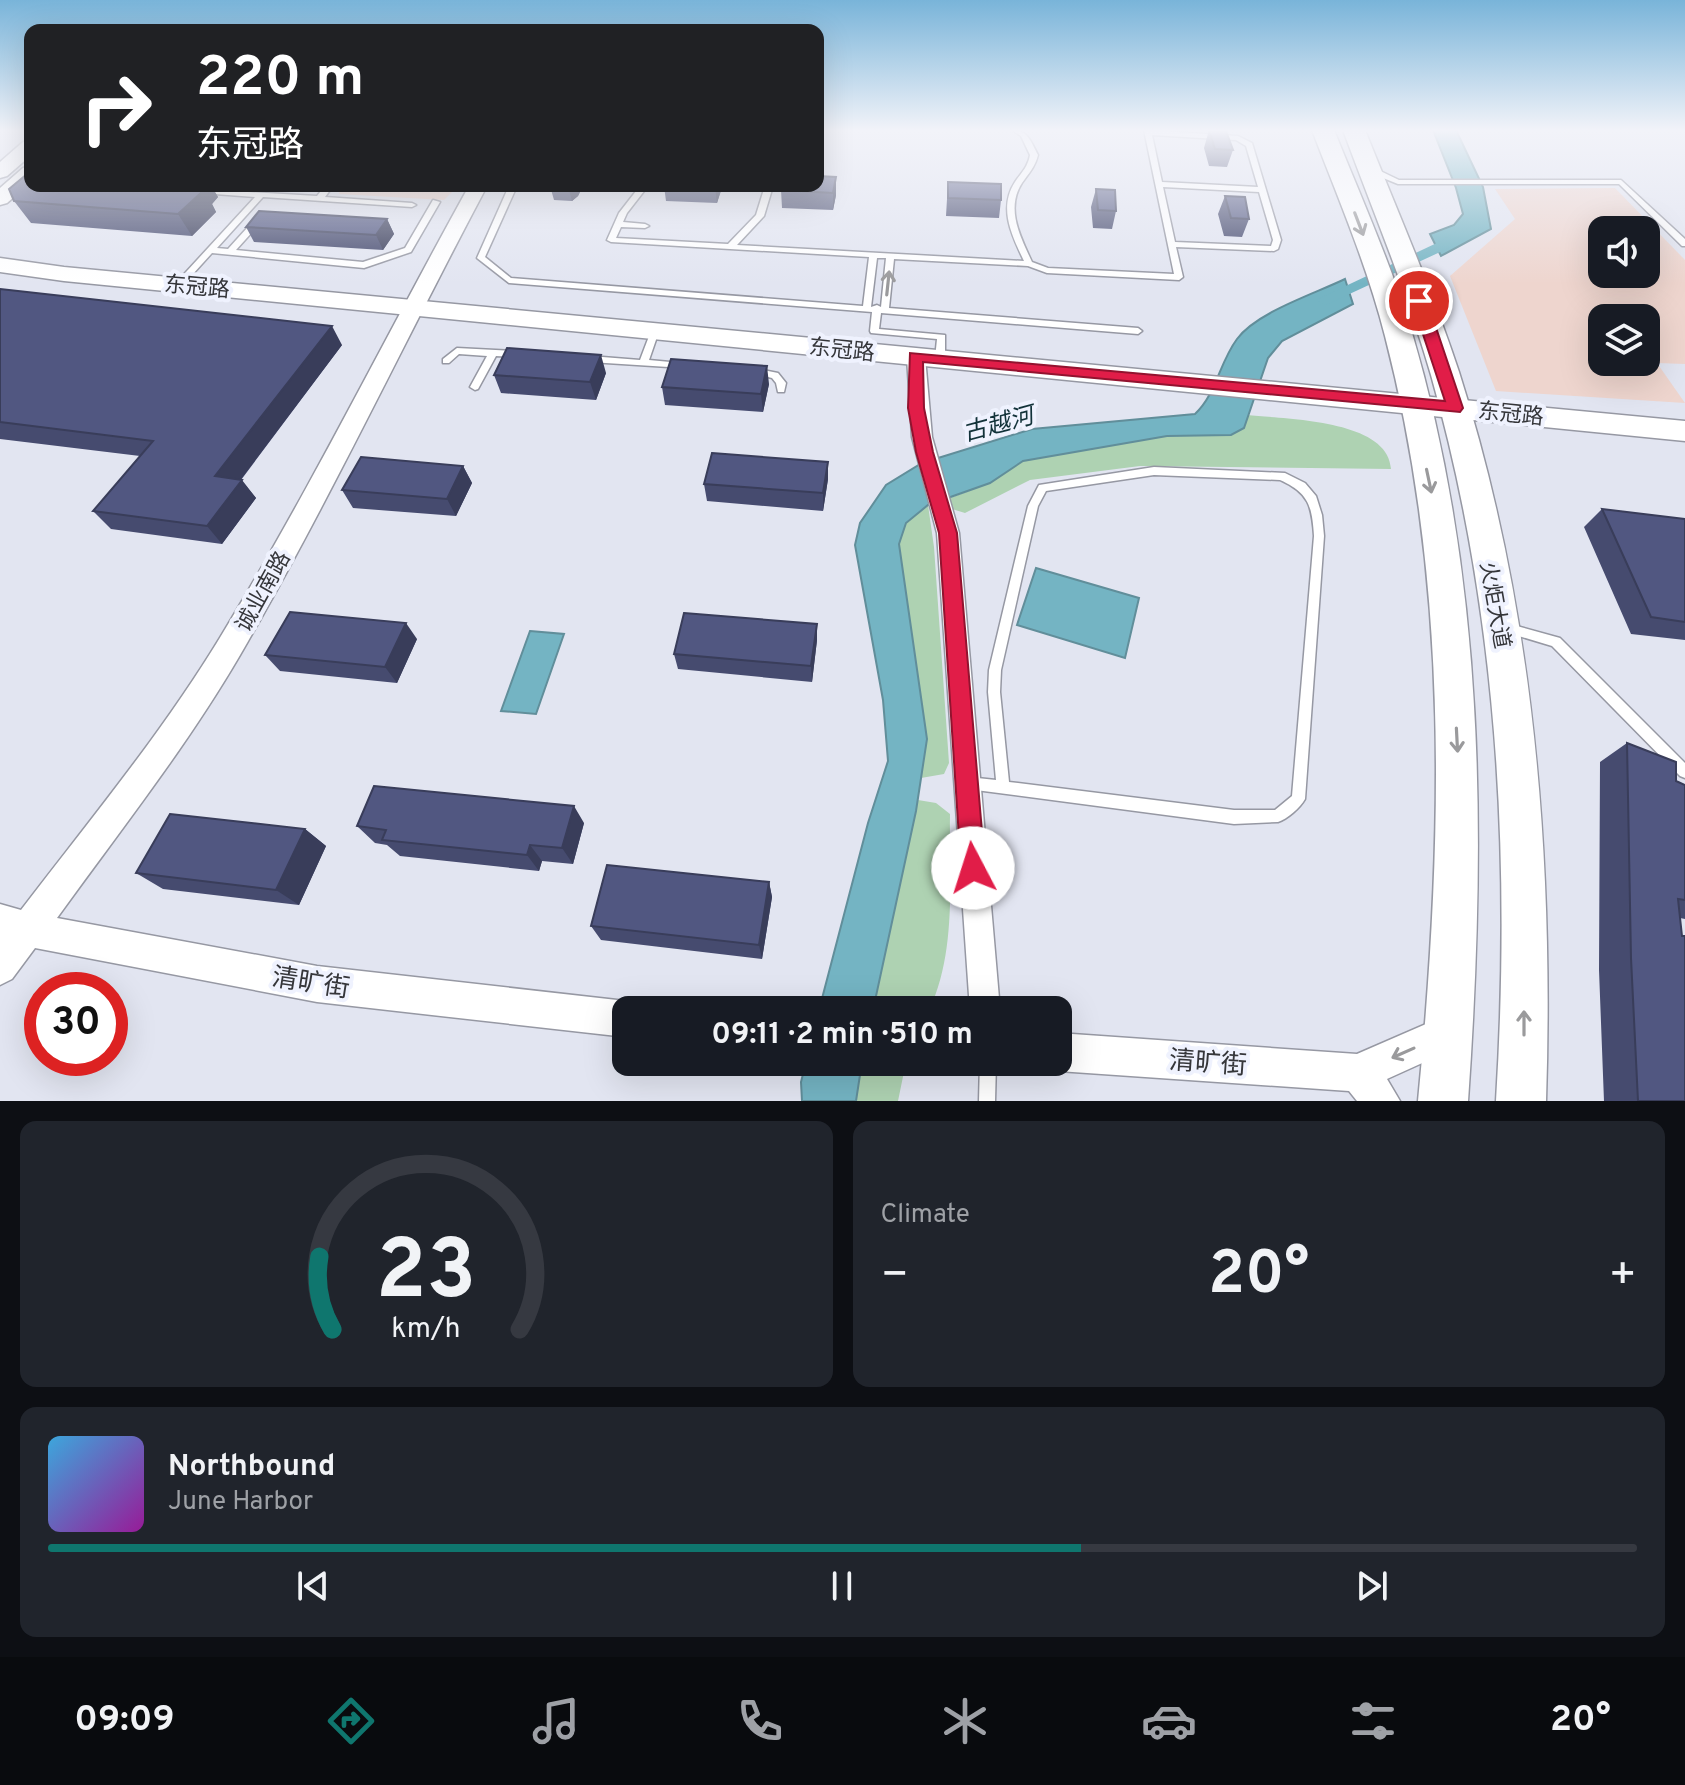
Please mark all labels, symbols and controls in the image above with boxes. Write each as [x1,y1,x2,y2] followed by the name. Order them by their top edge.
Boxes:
[196,45,364,115] text: 220 m
[64,56,168,160] icon: right
[196,124,304,170] text: 东冠路
[1353,211,1367,236] one-way arrow
[1588,216,1660,376] map controls
[1588,216,1660,288] button: sound
[1385,267,1453,335] pin
[880,270,895,297] one-way arrow
[163,272,231,305] street label: 东冠路
[1397,279,1441,323] icon: arrive
[1588,304,1660,376] button: layers
[808,335,876,368] street label: 东冠路
[1477,399,1545,432] street label: 东冠路
[960,401,1041,450] water label: 古越河
[1422,468,1437,494] one-way arrow
[231,547,297,637] street label: 诚业南路
[1473,560,1514,651] street label: 火炬大道
[1450,726,1465,753] one-way arrow
[931,826,1015,910] position arrow
[270,962,352,1007] street label: 清旷街
[24,972,128,1076] speed limit sign: 30
[1516,1010,1532,1037] one-way arrow
[711,1017,973,1054] text: 09:11 · 2 min · 510 m
[1168,1045,1248,1084] street label: 清旷街
[1391,1046,1416,1061] one-way arrow
[881,1199,970,1232] text: Climate
[376,1223,477,1328] text: 23
[1208,1239,1309,1315] text: 20°
[881,1249,909,1305] text: −
[1609,1249,1637,1305] text: +
[392,1312,461,1348] text: km/h
[168,1449,335,1486] text: Northbound
[168,1486,313,1519] text: June Harbor
[291,1564,335,1608] icon: previous
[820,1564,864,1608] icon: pause
[1350,1564,1394,1608] icon: next
[323,1693,379,1749] icon: directions
[528,1693,584,1749] icon: music
[732,1693,788,1749] icon: phone
[937,1693,993,1749] icon: climate
[1141,1693,1197,1749] icon: car
[1345,1693,1401,1749] icon: filters
[74,1698,175,1744] text: 09:09
[1550,1698,1611,1744] text: 20°

